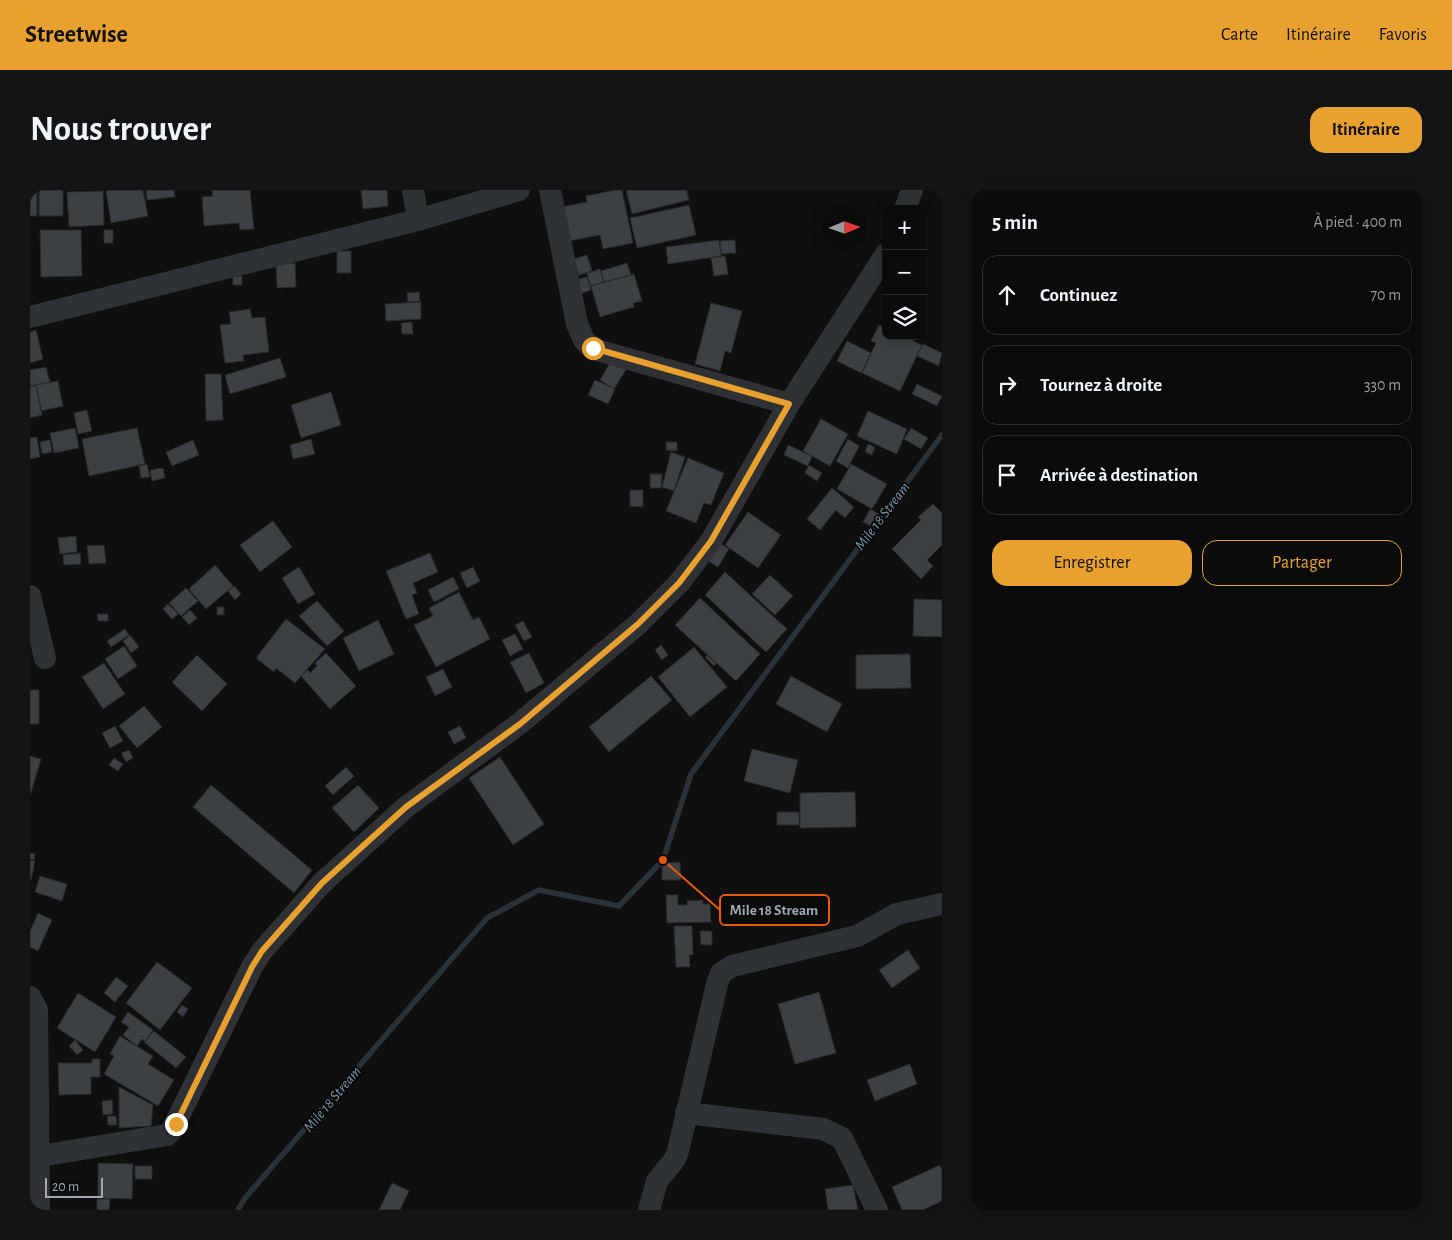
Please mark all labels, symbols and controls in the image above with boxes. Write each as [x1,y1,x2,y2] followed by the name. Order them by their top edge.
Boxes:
[25,23,128,47] text: Streetwise
[1221,26,1258,44] text: Carte
[1286,26,1351,44] text: Itinéraire
[1379,26,1427,44] text: Favoris
[1310,107,1422,153] button: Itinéraire
[30,112,211,147] text: Nous trouver
[822,205,867,250] north arrow
[882,205,927,340] map controls
[882,205,927,250] button: +
[992,212,1038,233] text: 5 min
[1313,214,1402,230] text: À pied · 400 m
[882,250,927,295] button: −
[993,281,1021,309] icon: ahead
[1040,286,1117,305] text: Continuez
[1370,287,1401,303] text: 70 m
[882,295,927,340] button: layers
[582,337,605,360] route start
[993,371,1021,399] icon: right
[1040,376,1162,395] text: Tournez à droite
[1364,377,1401,393] text: 330 m
[993,461,1021,489] icon: arrive
[1040,466,1198,485] text: Arrivée à destination
[852,480,913,553] water label: Mile 18 Stream
[992,540,1192,586] button: Enregistrer
[1202,540,1402,586] button: Partager
[720,895,829,925] callout: Mile 18 Stream
[730,903,818,918] text: Mile 18 Stream
[301,1064,364,1135] water label: Mile 18 Stream
[165,1113,188,1136] route end
[45,1175,102,1198] scale bar
[52,1180,79,1194] text: 20 m

